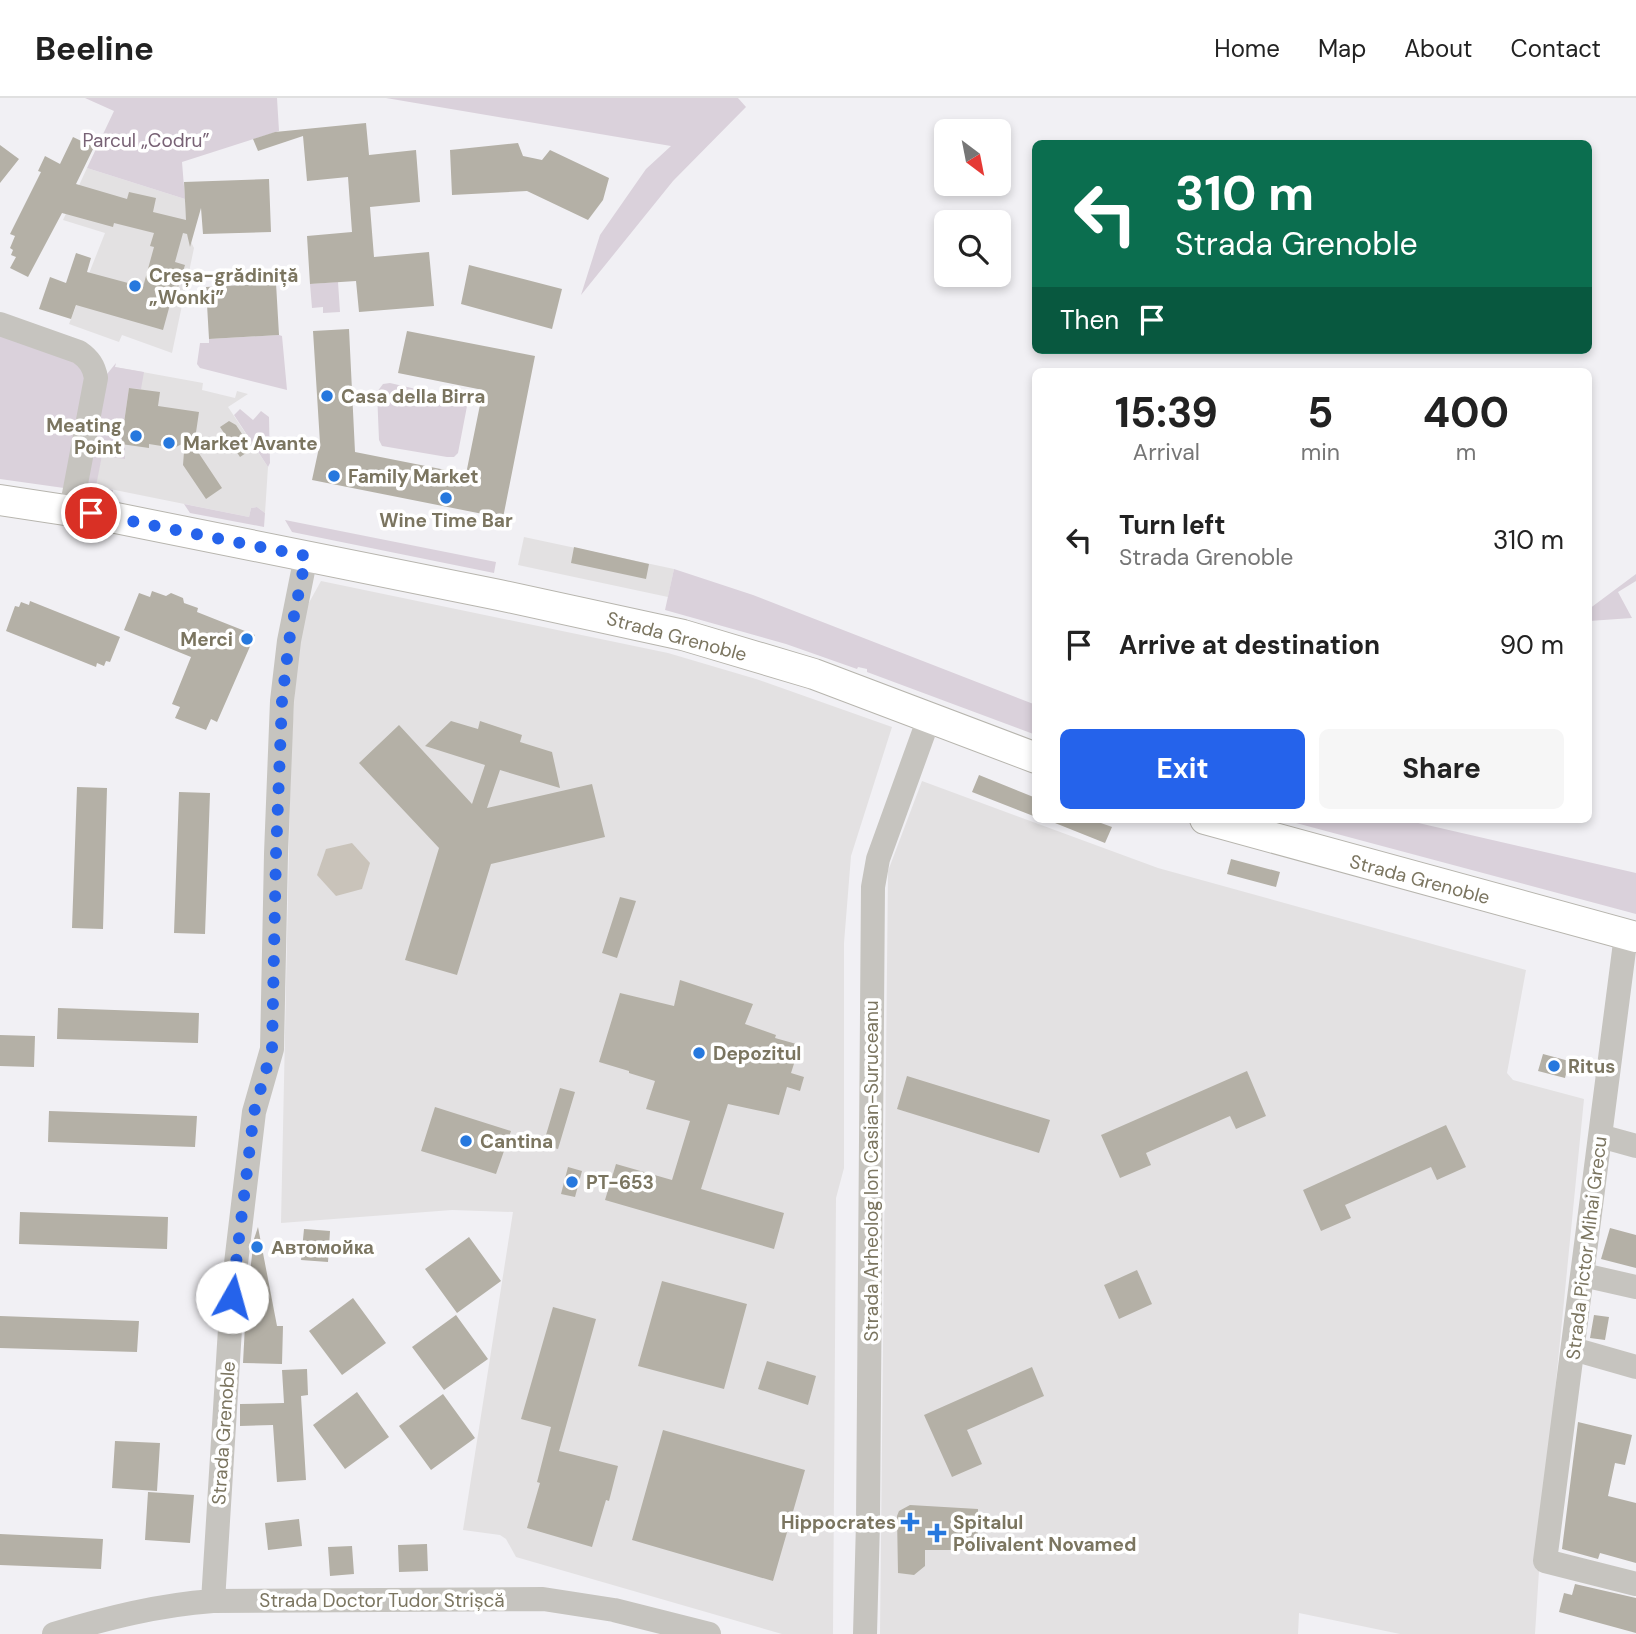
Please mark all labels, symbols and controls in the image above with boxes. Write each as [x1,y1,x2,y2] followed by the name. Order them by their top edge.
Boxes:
[35,27,154,70] text: Beeline
[1214,33,1280,64] text: Home
[1318,33,1366,64] text: Map
[1404,33,1473,64] text: About
[1511,33,1601,64] text: Contact
[934,119,1012,196] north arrow
[934,119,1011,287] map controls
[83,128,209,153] park label: Parcul „Codru”
[1175,161,1314,225] text: 310 m
[1060,168,1151,259] icon: left
[934,210,1011,287] button: search
[1175,223,1418,265] text: Strada Grenoble
[149,263,298,310] place label: Creșa-grădiniță „Wonki”
[127,278,143,294] marker: Creșa-grădiniță „Wonki”
[1133,301,1171,339] icon: arrive
[1060,303,1119,337] text: Then
[341,384,486,409] place label: Casa della Birra
[1115,385,1218,440] text: 15:39
[1307,385,1333,440] text: 5
[1423,385,1509,440] text: 400
[319,388,335,404] marker: Casa della Birra
[46,413,122,460] place label: Meating Point
[128,428,144,444] marker: Meating Point
[183,431,318,456] place label: Market Avante
[161,435,177,451] marker: Market Avante
[1133,437,1200,467] text: Arrival
[1301,437,1340,467] text: min
[1456,437,1476,467] text: m
[348,464,478,489] place label: Family Market
[326,468,342,484] marker: Family Market
[61,483,121,543] pin
[438,490,454,506] marker: Wine Time Bar
[72,494,110,532] icon: arrive
[379,508,513,533] place label: Wine Time Bar
[1119,508,1226,542] text: Turn left
[1060,521,1098,559] icon: left
[1493,523,1564,557] text: 310 m
[1119,542,1293,572] text: Strada Grenoble
[604,606,750,667] street label: Strada Grenoble
[1060,626,1098,664] icon: arrive
[180,627,233,652] place label: Merci
[1119,628,1380,662] text: Arrive at destination
[1500,628,1564,662] text: 90 m
[239,631,255,647] marker: Merci
[1060,729,1305,809] button: Exit
[1319,729,1564,809] button: Share
[1347,849,1493,910] street label: Strada Grenoble
[859,1000,884,1342] street label: Strada Arheolog Ion Casian-Suruceanu
[713,1041,801,1066] place label: Depozitul
[691,1045,707,1061] marker: Depozitul
[1568,1054,1615,1079] place label: Ritus
[1546,1058,1562,1074] marker: Ritus
[480,1129,553,1154] place label: Cantina
[458,1133,474,1149] marker: Cantina
[1560,1135,1613,1361] street label: Strada Pictor Mihai Grecu
[586,1170,654,1195] place label: PT-653
[564,1174,580,1190] marker: PT-653
[271,1235,374,1260] place label: Автомойка
[249,1239,265,1255] marker: Автомойка
[195,1260,269,1334] position arrow
[206,1360,241,1506] street label: Strada Grenoble
[781,1510,896,1535] place label: Hippocrates
[953,1510,1136,1557] place label: Spitalul Polivalent Novamed
[902,1514,918,1530] marker: Hippocrates
[927,1523,947,1543] marker: Spitalul Polivalent Novamed
[259,1588,505,1613] street label: Strada Doctor Tudor Strișcă

